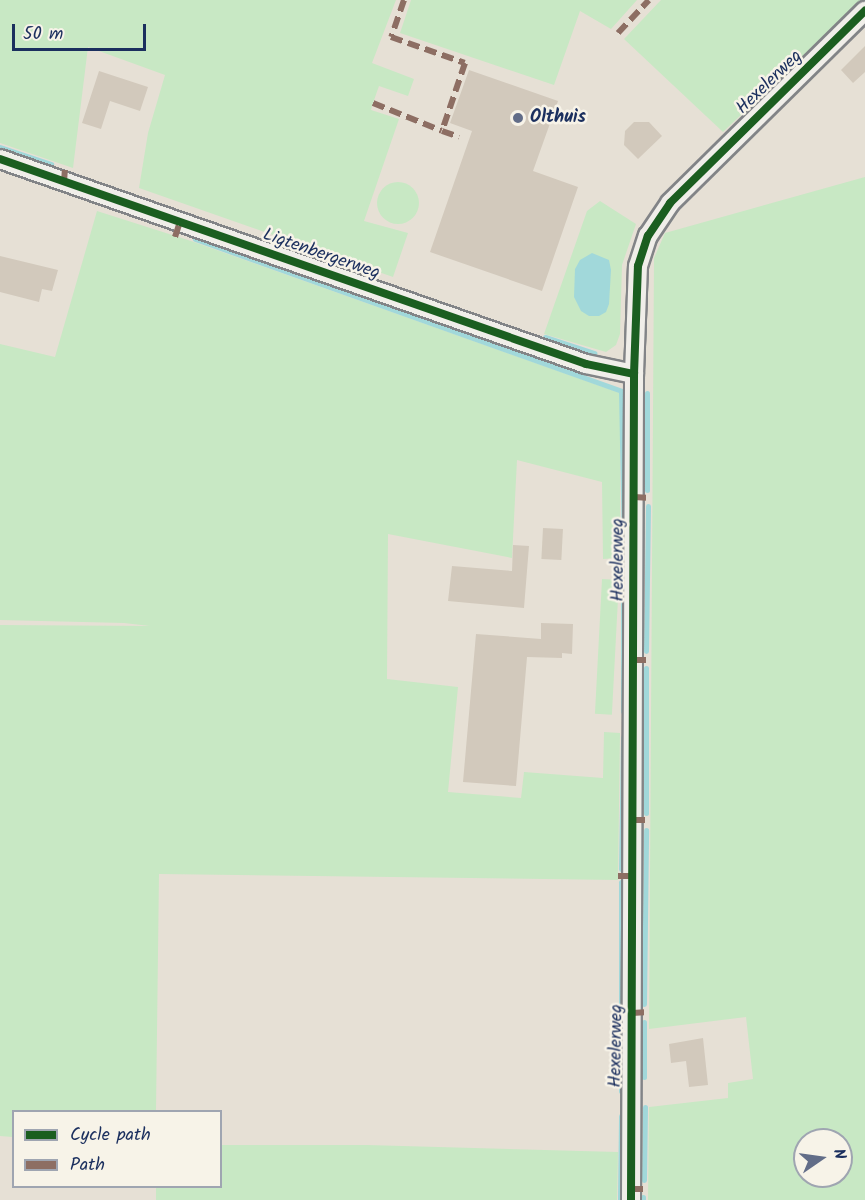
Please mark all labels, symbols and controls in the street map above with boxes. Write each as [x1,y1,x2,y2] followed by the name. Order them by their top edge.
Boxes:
[15,12,148,50] scale bar
[23,20,63,49] text: 50 m
[733,46,807,120] street label: Hexelerweg
[530,107,586,129] place label: Olthuis
[511,111,525,125] marker: Olthuis
[260,225,382,285] street label: Ligtenbergerweg
[608,518,630,602] street label: Hexelerweg
[605,1004,629,1088] street label: Hexelerweg
[12,1110,222,1188] legend
[70,1121,151,1150] text: Cycle path
[793,1128,853,1188] north arrow
[826,1147,852,1162] text: N
[70,1151,105,1180] text: Path

